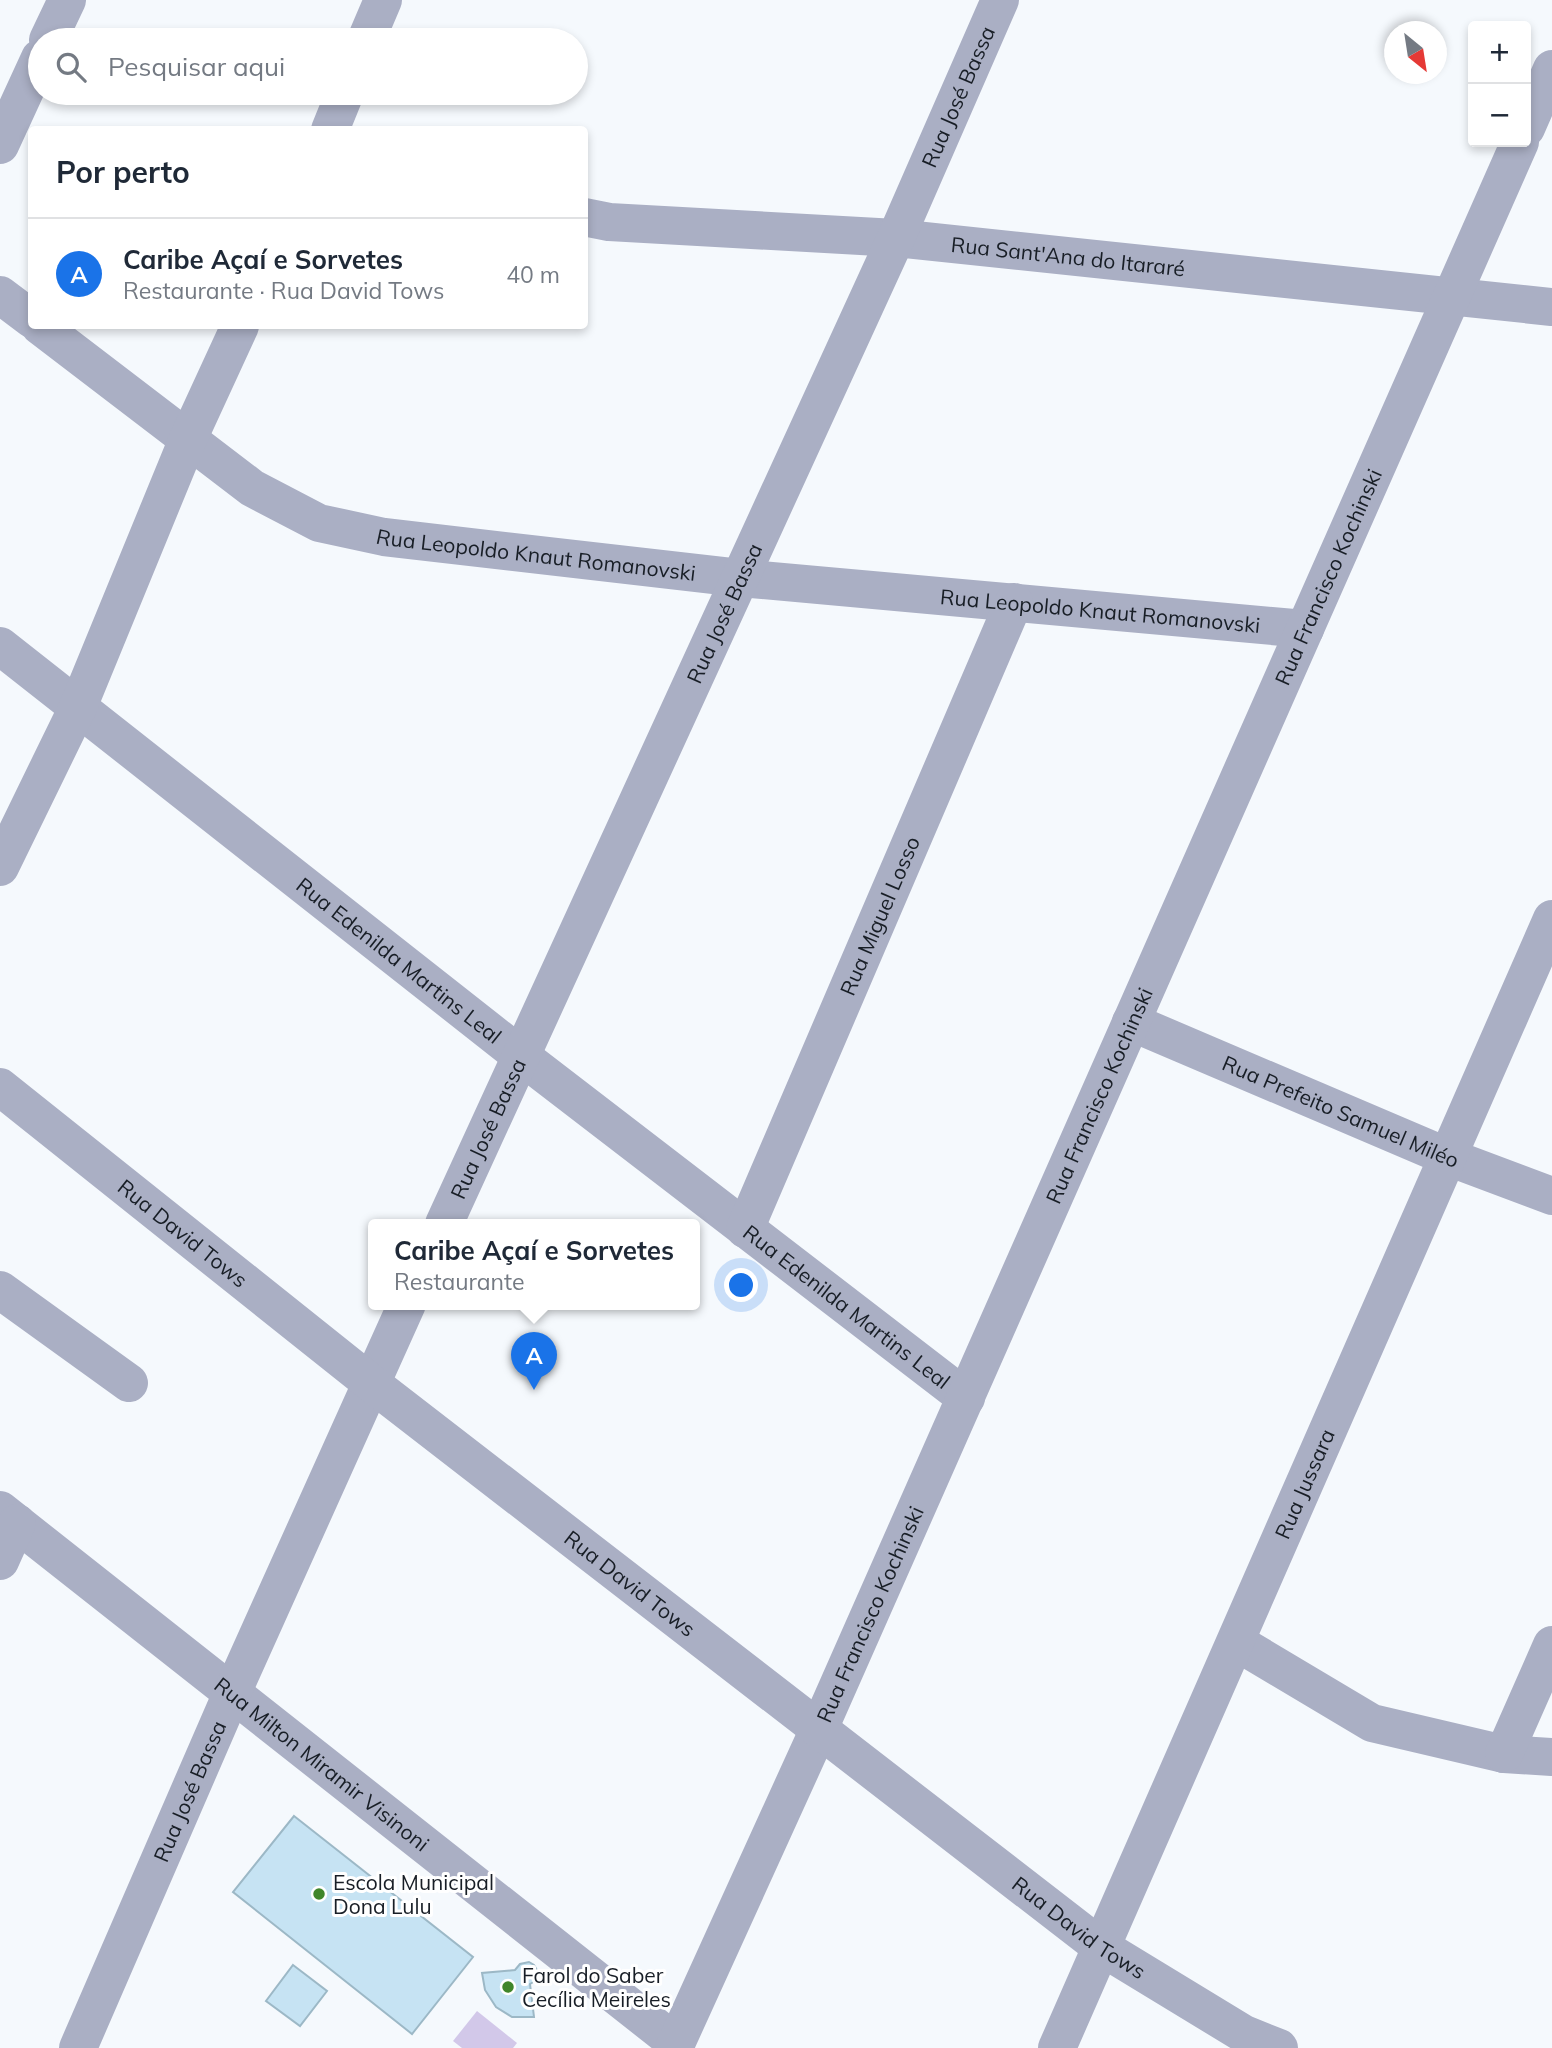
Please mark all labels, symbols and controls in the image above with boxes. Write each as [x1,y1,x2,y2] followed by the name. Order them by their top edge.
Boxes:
[1384,21,1447,84] north arrow
[1468,21,1531,147] map controls
[1468,21,1531,84] button: +
[916,22,1000,171] street label: Rua José Bassa
[28,28,588,105] search box
[52,48,90,86] icon: search
[108,50,285,83] text: Pesquisar aqui
[1468,84,1531,147] button: −
[56,153,190,191] text: Por perto
[950,231,1186,281] street label: Rua Sant'Ana do Itararé
[123,243,403,276] text: Caribe Açaí e Sorvetes
[70,260,88,289] text: A
[506,260,560,289] text: 40 m
[123,276,444,305] text: Restaurante · Rua David Tows
[1269,465,1387,689] street label: Rua Francisco Kochinski
[374,523,697,586] street label: Rua Leopoldo Knaut Romanovski
[681,539,767,687] street label: Rua José Bassa
[939,583,1261,638] street label: Rua Leopoldo Knaut Romanovski
[834,832,925,999] street label: Rua Miguel Losso
[291,871,507,1049] street label: Rua Edenilda Martins Leal
[1040,983,1158,1208] street label: Rua Francisco Kochinski
[1218,1049,1463,1173] street label: Rua Prefeito Samuel Miléo
[444,1054,531,1203] street label: Rua José Bassa
[113,1173,253,1293] street label: Rua David Tows
[368,1219,700,1310] popup
[738,1219,955,1394] street label: Rua Edenilda Martins Leal
[394,1234,674,1267] text: Caribe Açaí e Sorvetes
[394,1267,525,1296] text: Restaurante
[724,1268,758,1302] your location
[511,1332,557,1390] pin: A
[1269,1425,1340,1543] street label: Rua Jussara
[811,1502,929,1726] street label: Rua Francisco Kochinski
[559,1524,701,1642] street label: Rua David Tows
[209,1671,435,1857] street label: Rua Milton Miramir Visinoni
[147,1717,231,1866] street label: Rua José Bassa
[333,1869,494,1919] place label: Escola Municipal Dona Lulu
[1007,1870,1151,1984] street label: Rua David Tows
[311,1886,327,1902] marker: Escola Municipal Dona Lulu
[522,1962,671,2012] place label: Farol do Saber Cecília Meireles
[500,1979,516,1995] marker: Farol do Saber Cecília Meireles

